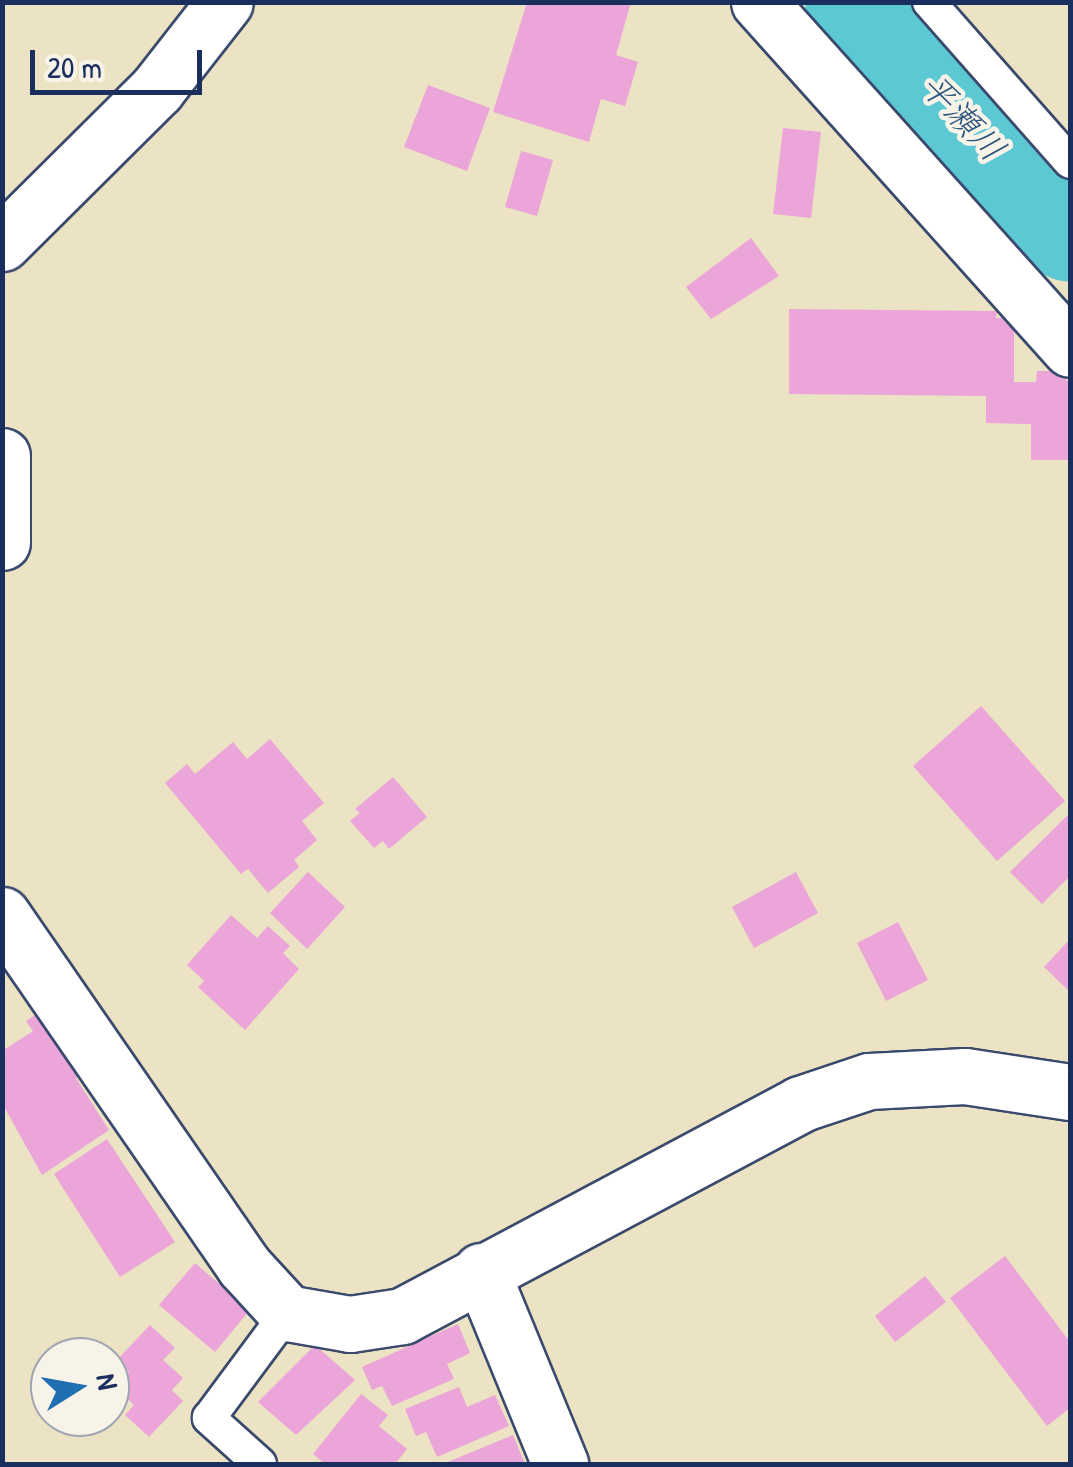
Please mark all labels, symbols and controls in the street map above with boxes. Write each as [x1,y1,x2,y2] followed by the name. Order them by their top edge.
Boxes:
[35,30,208,92] scale bar
[47,47,102,87] text: 20 m
[912,64,1014,170] water label: 平瀬川
[30,1337,130,1437] north arrow
[87,1371,128,1393] text: N

